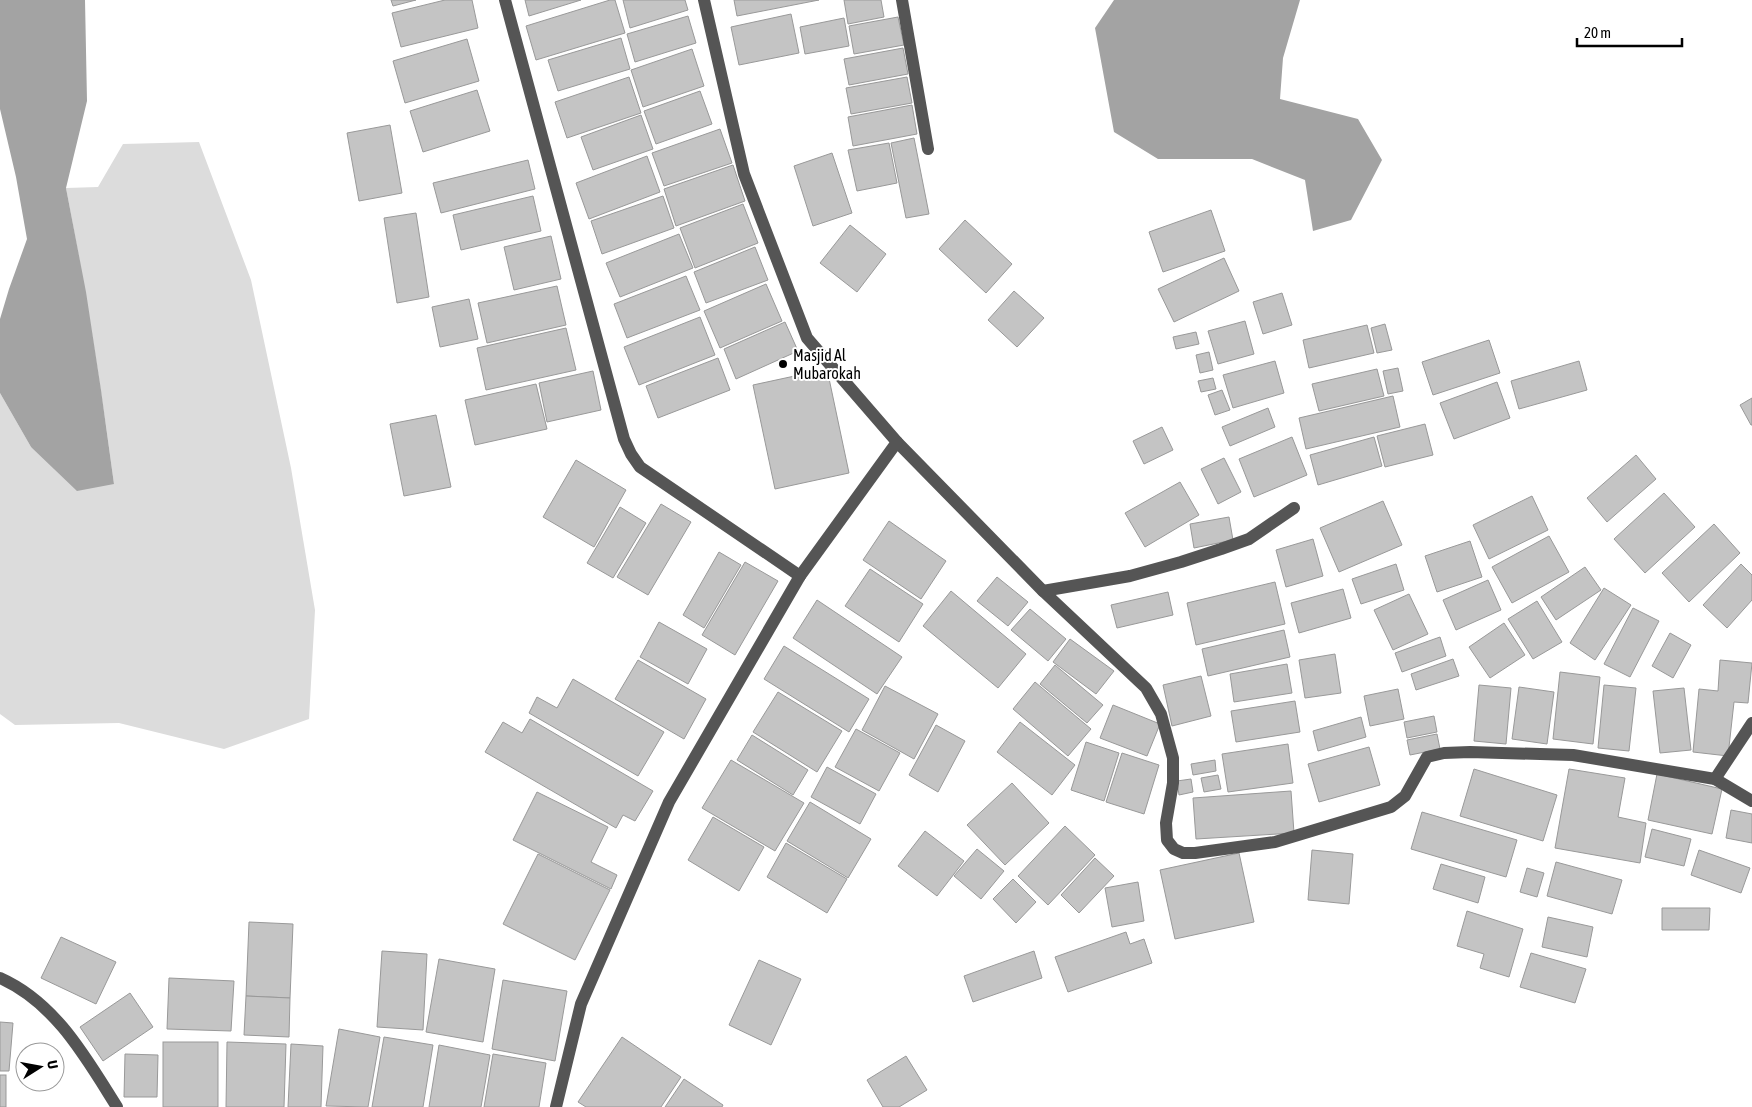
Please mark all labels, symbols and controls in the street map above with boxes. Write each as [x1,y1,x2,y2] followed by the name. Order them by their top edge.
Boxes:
[1577,15,1682,47] scale bar
[1584,24,1611,41] text: 20 m
[793,346,861,382] place label: Masjid Al Mubarokah
[777,358,789,370] marker: Masjid Al Mubarokah
[15,1042,65,1092] north arrow
[44,1059,61,1070] text: U

